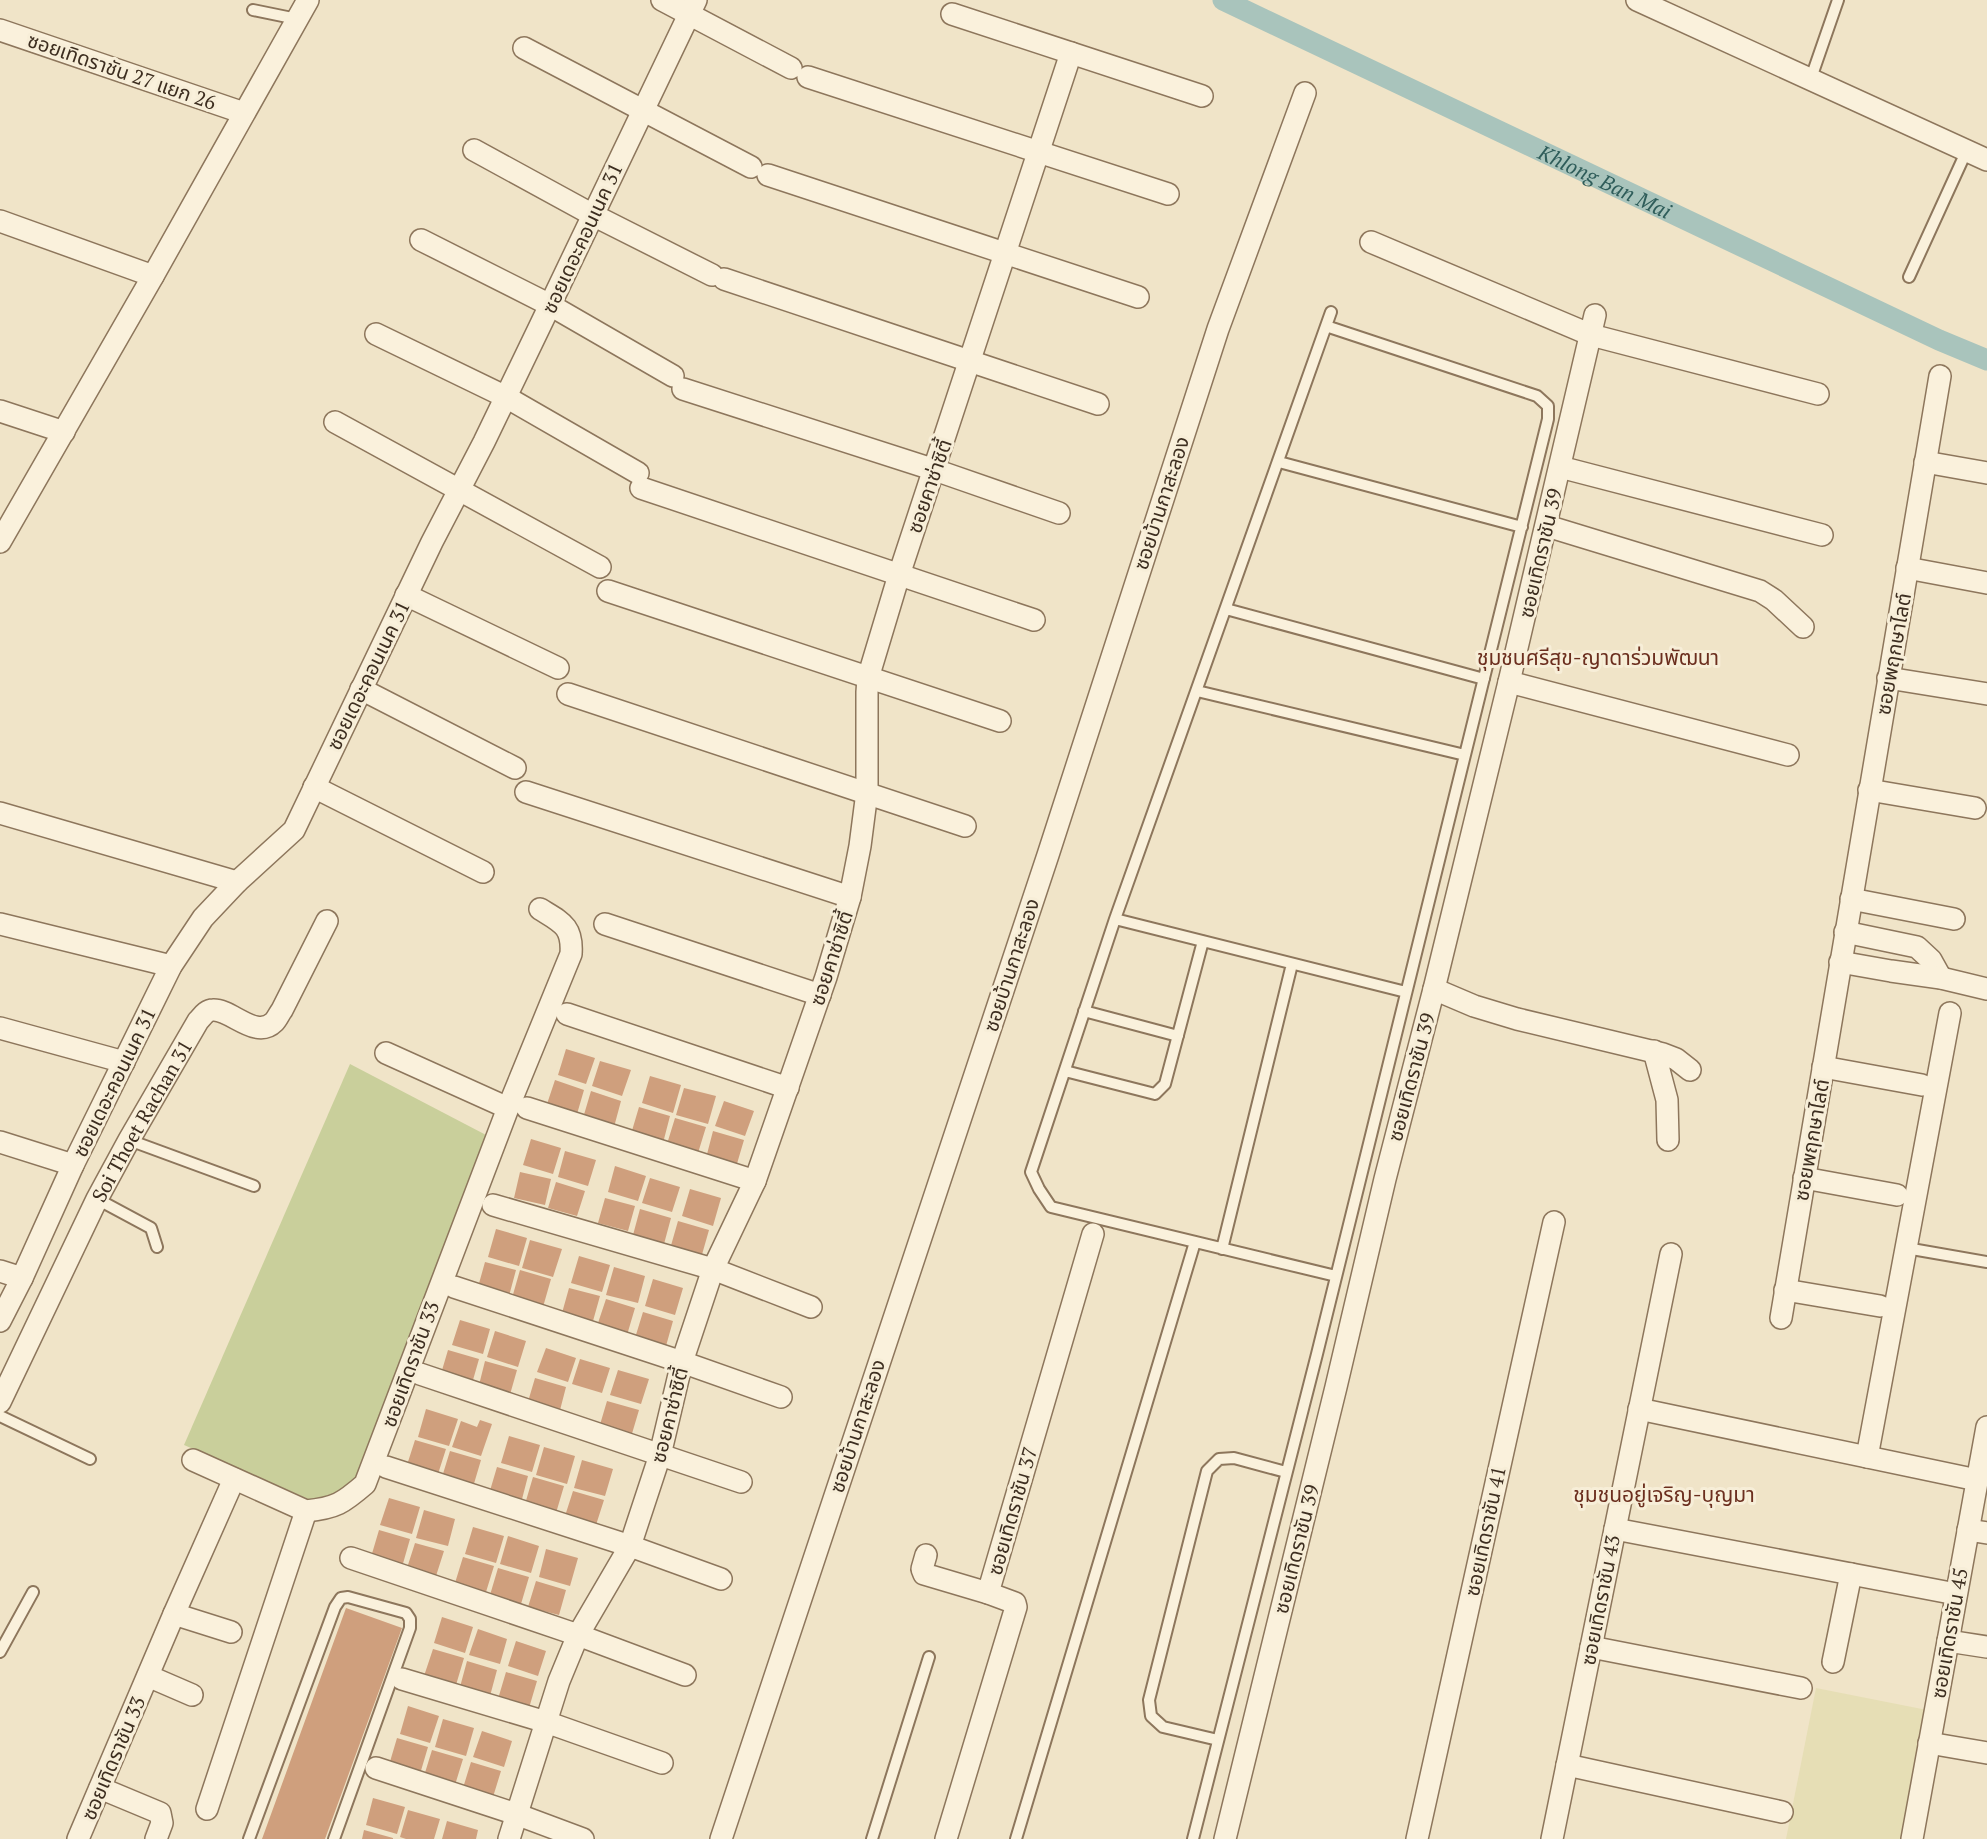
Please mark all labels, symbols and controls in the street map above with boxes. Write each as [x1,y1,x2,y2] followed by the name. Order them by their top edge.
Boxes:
[24,26,220,116] street label: ซอยเทิดราชัน 27 แยก 26
[1533,137,1676,225] water label: Khlong Ban Mai
[535,158,629,318] street label: ซอยเดอะคอนเนค 31
[1127,433,1195,573] street label: ซอยบ้านกาสะลอง
[900,435,958,537] street label: ซอยคาซ่าซิตี้
[1512,486,1568,620] street label: ซอยเทิดราชัน 39
[1869,591,1917,717] street label: ซอยพฤกษาไลต์
[320,596,416,754] street label: ซอยเดอะคอนเนค 31
[1477,643,1719,671] district label: ชุมชนศรีสุข-ญาดาร่วมพัฒนา
[977,895,1045,1035] street label: ซอยบ้านกาสะลอง
[803,907,859,1009] street label: ซอยคาซ่าซิตี้
[66,1003,162,1161] street label: ซอยเดอะคอนเนค 31
[1381,1010,1441,1144] street label: ซอยเทิดราชัน 39
[85,1035,198,1206] street label: Soi Thoet Rachan 31
[1787,1077,1835,1203] street label: ซอยพฤกษาไลต์
[375,1297,445,1431] street label: ซอยเทิดราชัน 33
[823,1356,891,1496] street label: ซอยบ้านกาสะลอง
[644,1364,694,1466] street label: ซอยคาซ่าซิตี้
[981,1444,1043,1578] street label: ซอยเทิดราชัน 37
[1458,1464,1512,1598] street label: ซอยเทิดราชัน 41
[1573,1480,1755,1508] district label: ชุมชนอยู่เจริญ-บุญมา
[1267,1482,1325,1616] street label: ซอยเทิดราชัน 39
[1574,1533,1626,1667] street label: ซอยเทิดราชัน 43
[1924,1566,1974,1700] street label: ซอยเทิดราชัน 45
[75,1692,151,1824] street label: ซอยเทิดราชัน 33

